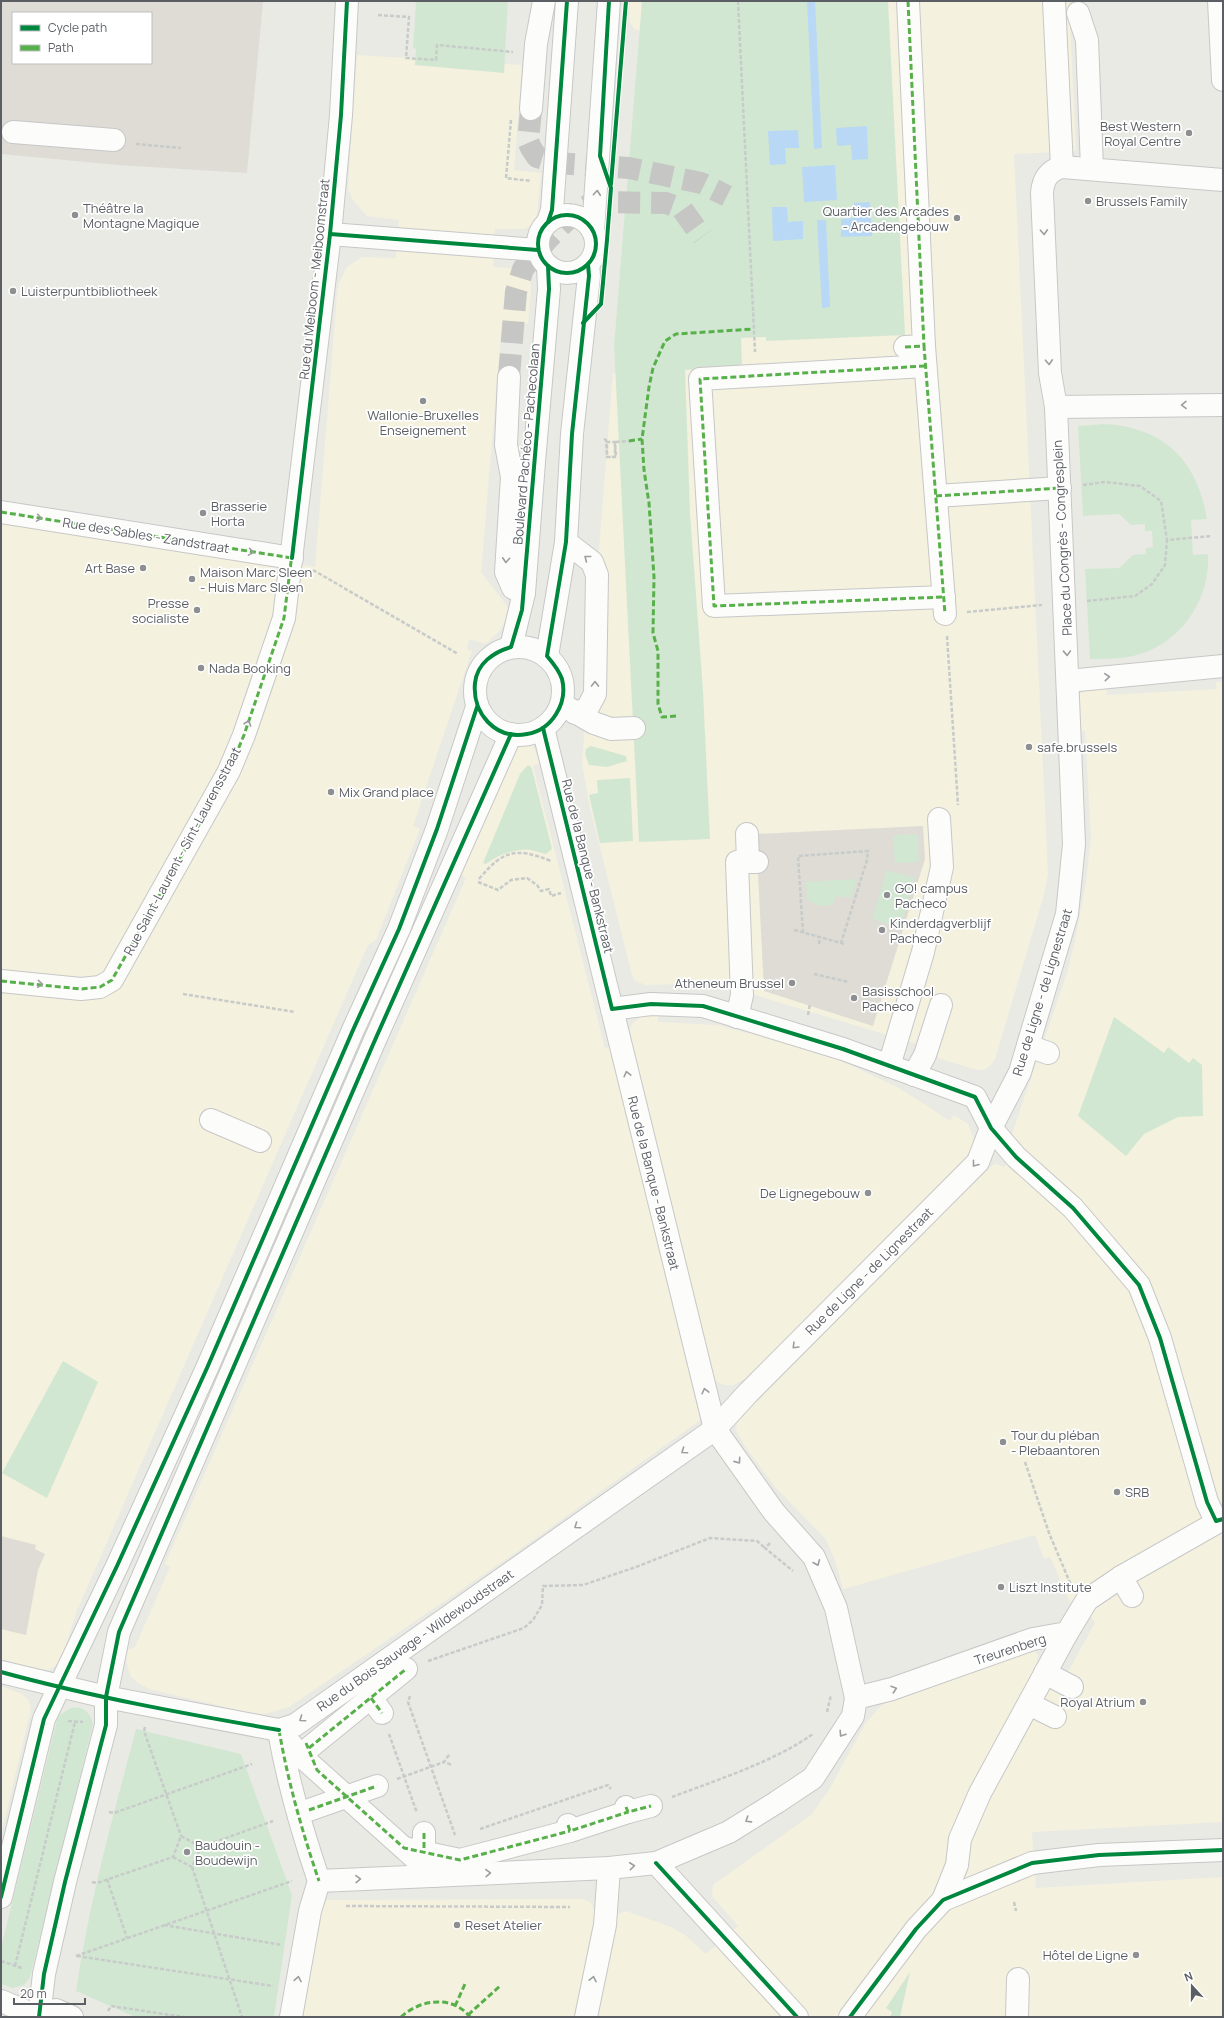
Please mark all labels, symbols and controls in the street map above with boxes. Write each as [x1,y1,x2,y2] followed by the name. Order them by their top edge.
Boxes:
[12,12,152,64] legend
[48,19,107,36] text: Cycle path
[48,39,74,56] text: Path
[1100,117,1181,150] place label: Best Western Royal Centre
[1184,128,1194,138] marker: Best Western Royal Centre
[294,177,334,381] street label: Rue du Meiboom - Meiboomstraat
[592,190,601,196] one-way arrow
[1096,192,1188,210] place label: Brussels Family
[1083,196,1093,206] marker: Brussels Family
[83,199,200,232] place label: Théâtre la Montagne Magique
[823,202,949,235] place label: Quartier des Arcades - Arcadengebouw
[70,210,80,220] marker: Théâtre la Montagne Magique
[952,213,962,223] marker: Quartier des Arcades - Arcadengebouw
[1039,229,1048,235] one-way arrow
[21,282,158,300] place label: Luisterpuntbibliotheek
[8,286,18,296] marker: Luisterpuntbibliotheek
[508,343,544,545] street label: Boulevard Pachéco - Pachecolaan
[1045,359,1054,365] one-way arrow
[418,396,428,406] marker: Wallonie-Bruxelles Enseignement
[1181,401,1187,409] one-way arrow
[367,406,479,439] place label: Wallonie-Bruxelles Enseignement
[1048,440,1076,636] street label: Place du Congrès - Congresplein
[211,497,268,530] place label: Brasserie Horta
[198,508,208,518] marker: Brasserie Horta
[36,513,43,522] one-way arrow
[61,513,231,557] street label: Rue des Sables - Zandstraat
[248,547,254,556] one-way arrow
[585,556,592,563] one-way arrow
[502,557,511,563] one-way arrow
[85,559,135,577] place label: Art Base
[138,563,148,573] marker: Art Base
[200,563,312,596] place label: Maison Marc Sleen - Huis Marc Sleen
[187,574,197,584] marker: Maison Marc Sleen - Huis Marc Sleen
[132,594,189,627] place label: Presse socialiste
[192,605,202,615] marker: Presse socialiste
[1063,650,1071,656] one-way arrow
[209,659,291,677] place label: Nada Booking
[196,663,206,673] marker: Nada Booking
[1104,673,1110,682] one-way arrow
[591,681,599,687] one-way arrow
[243,720,252,727] one-way arrow
[1037,738,1117,756] place label: safe.brussels
[1024,742,1034,752] marker: safe.brussels
[119,744,245,958] street label: Rue Saint-Laurent - Sint-Laurensstraat
[558,777,618,955] street label: Rue de la Banque - Bankstraat
[339,783,434,801] place label: Mix Grand place
[326,787,336,797] marker: Mix Grand place
[895,879,968,912] place label: GO! campus Pacheco
[882,890,892,900] marker: GO! campus Pacheco
[1008,906,1076,1078] street label: Rue de Ligne - de Lignestraat
[890,914,992,947] place label: Kinderdagverblijf Pacheco
[877,925,887,935] marker: Kinderdagverblijf Pacheco
[674,974,784,992] place label: Atheneum Brussel
[787,978,797,988] marker: Atheneum Brussel
[37,980,43,989] one-way arrow
[862,982,934,1015] place label: Basisschool Pacheco
[849,993,859,1003] marker: Basisschool Pacheco
[624,1071,632,1078] one-way arrow
[624,1094,684,1272] street label: Rue de la Banque - Bankstraat
[973,1159,980,1166] one-way arrow
[760,1184,860,1202] place label: De Lignegebouw
[863,1188,873,1198] marker: De Lignegebouw
[801,1203,937,1339] street label: Rue de Ligne - de Lignestraat
[792,1341,800,1349] one-way arrow
[702,1388,710,1394] one-way arrow
[1011,1426,1100,1459] place label: Tour du pléban - Plebaantoren
[998,1437,1008,1447] marker: Tour du pléban - Plebaantoren
[681,1446,688,1453] one-way arrow
[733,1456,740,1463] one-way arrow
[1125,1483,1149,1501] place label: SRB
[1112,1487,1122,1497] marker: SRB
[575,1521,582,1528] one-way arrow
[812,1560,820,1567] one-way arrow
[313,1565,517,1715] street label: Rue du Bois Sauvage - Wildewoudstraat
[1009,1578,1092,1596] place label: Liszt Institute
[996,1582,1006,1592] marker: Liszt Institute
[972,1629,1048,1669] street label: Treurenberg
[890,1685,897,1693] one-way arrow
[1060,1693,1135,1711] place label: Royal Atrium
[1138,1697,1148,1707] marker: Royal Atrium
[300,1714,307,1721] one-way arrow
[840,1730,847,1737] one-way arrow
[746,1815,753,1822] one-way arrow
[195,1836,260,1869] place label: Baudouin - Boudewijn
[182,1847,192,1857] marker: Baudouin - Boudewijn
[629,1861,635,1870] one-way arrow
[485,1869,491,1878] one-way arrow
[355,1875,361,1883] one-way arrow
[465,1916,542,1934] place label: Reset Atelier
[452,1920,462,1930] marker: Reset Atelier
[1043,1946,1128,1964] place label: Hôtel de Ligne
[1131,1950,1141,1960] marker: Hôtel de Ligne
[1172,1966,1212,2006] north arrow
[1182,1968,1195,1985] text: N
[293,1975,301,1982] one-way arrow
[589,1976,597,1982] one-way arrow
[14,1980,85,2006] scale bar
[20,1985,47,2002] text: 20 m

